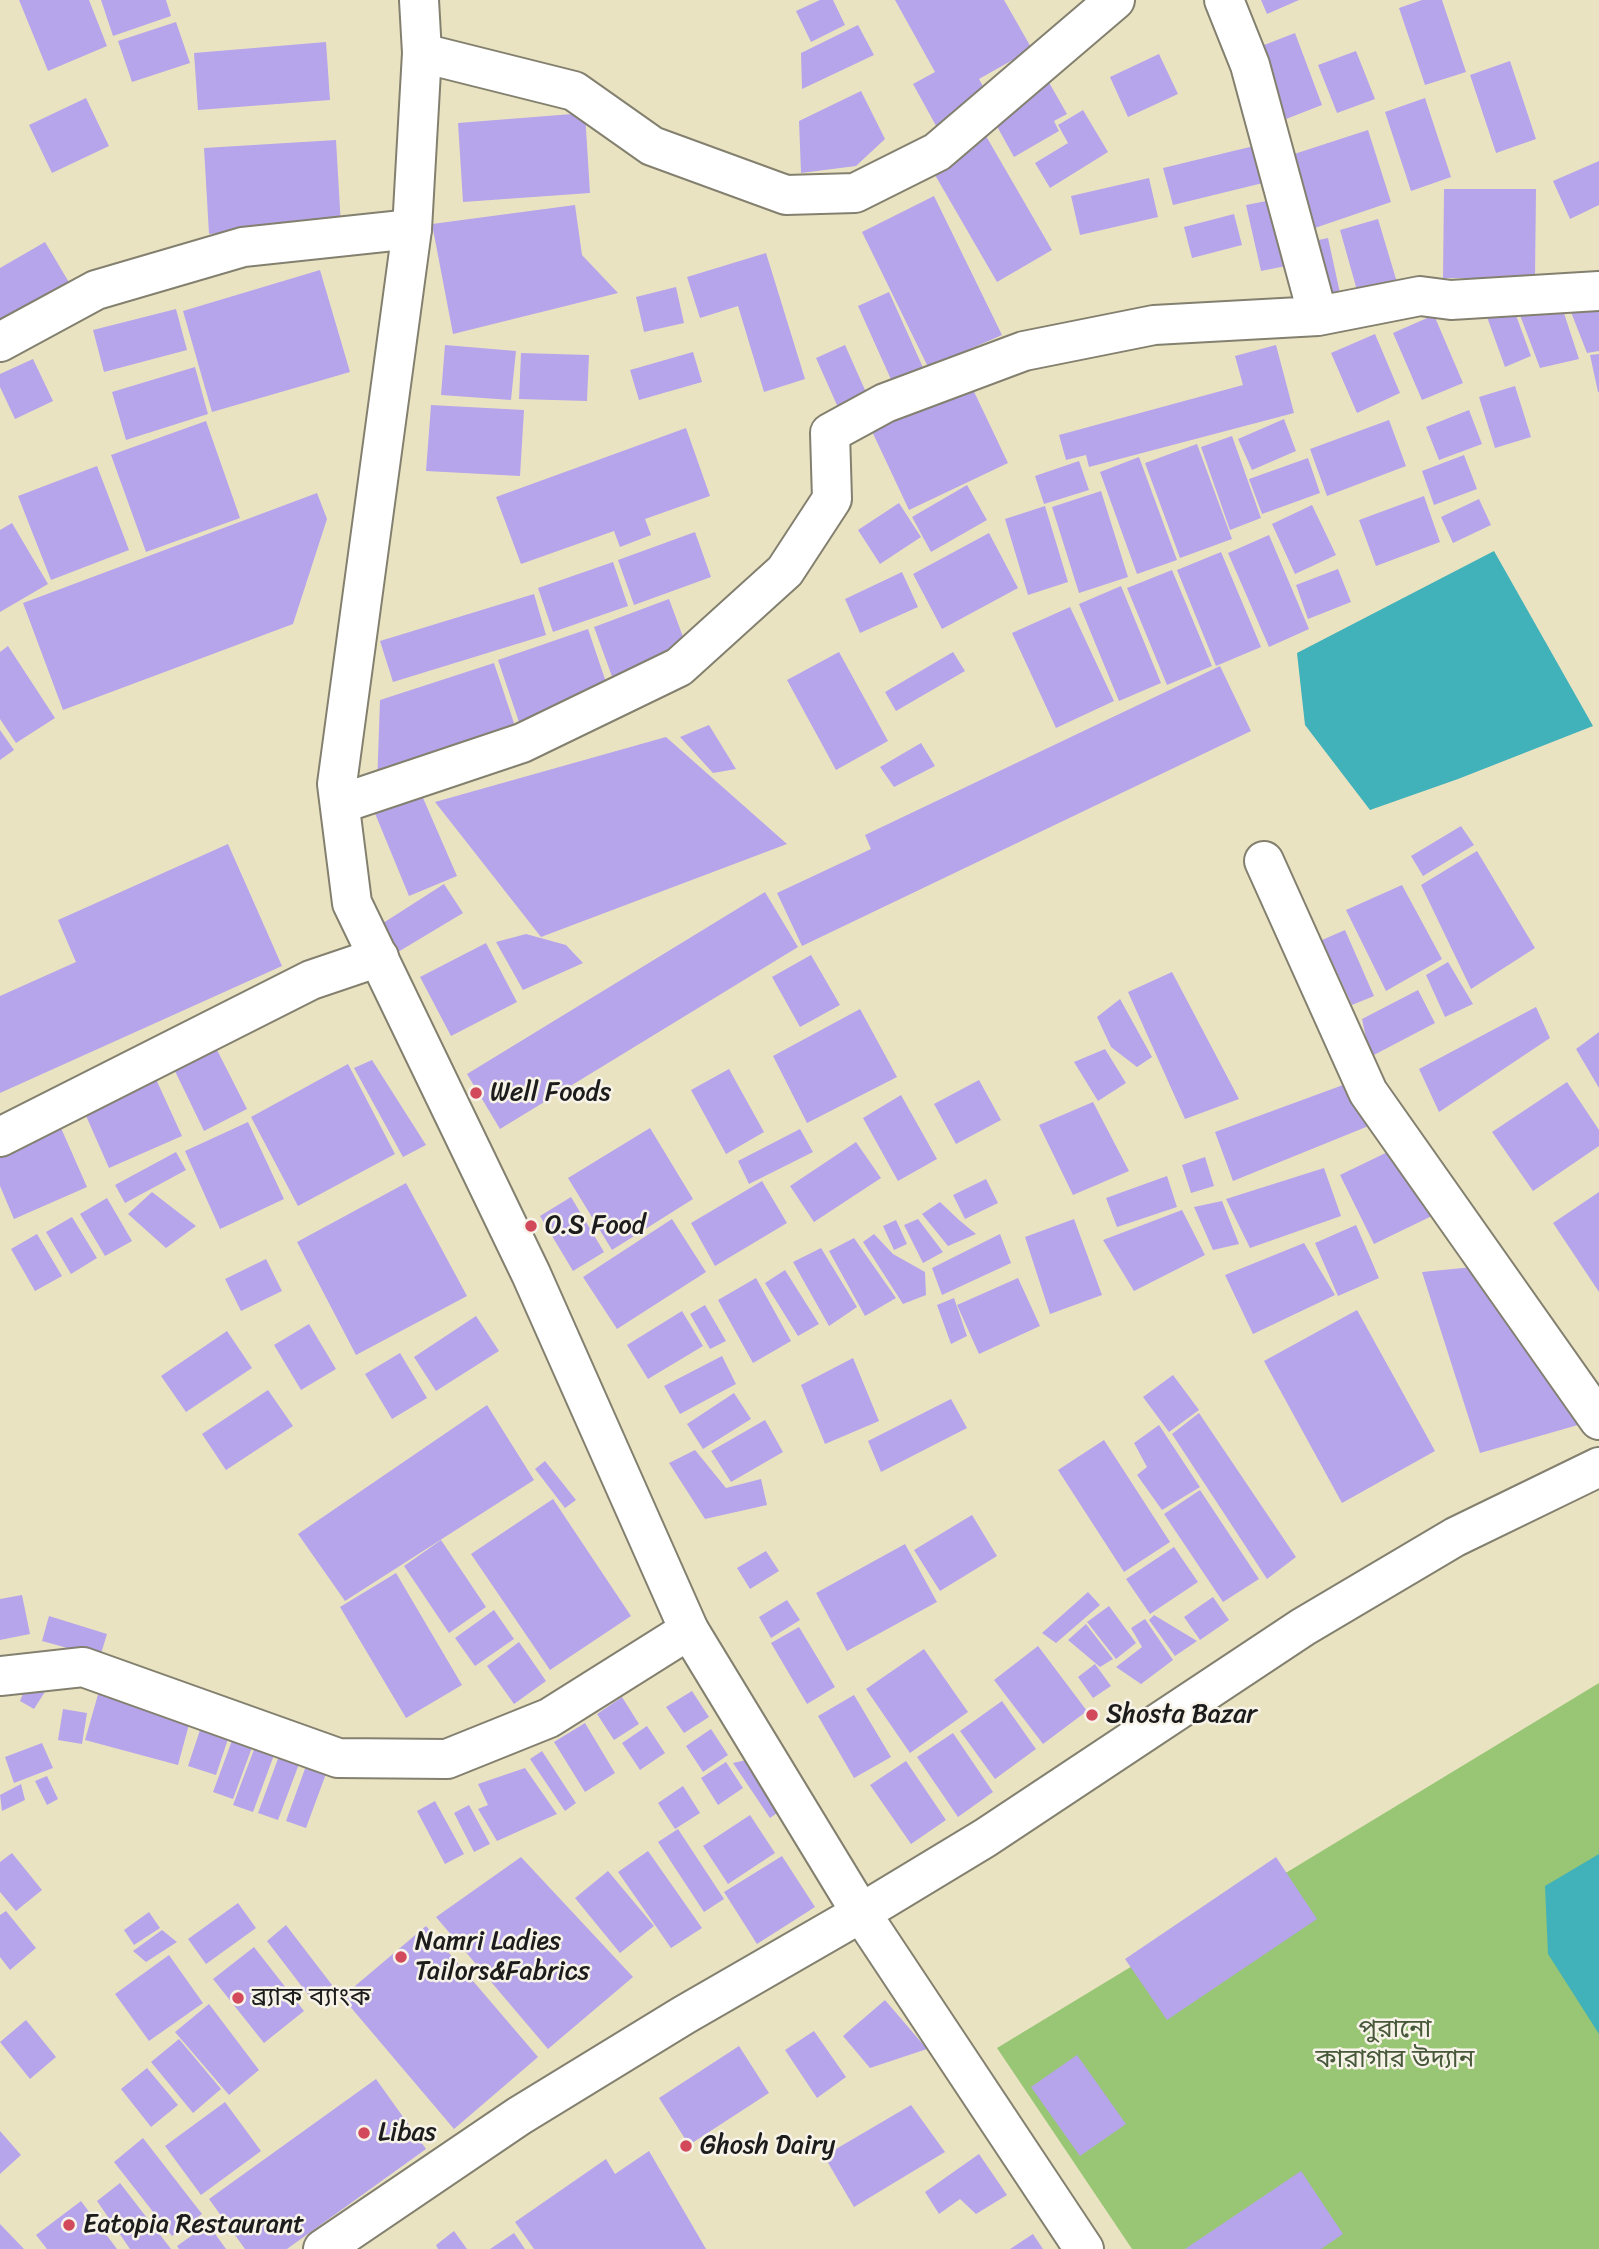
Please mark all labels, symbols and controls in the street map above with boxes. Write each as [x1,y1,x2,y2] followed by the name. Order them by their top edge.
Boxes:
[490,1077,611,1109] place label: Well Foods
[468,1085,484,1101] marker: Well Foods
[545,1210,646,1242] place label: O.S Food
[523,1218,539,1234] marker: O.S Food
[1106,1699,1257,1731] place label: Shosta Bazar
[1084,1707,1100,1723] marker: Shosta Bazar
[415,1926,590,1988] place label: Namri Ladies Tailors&Fabrics
[393,1949,409,1965] marker: Namri Ladies Tailors&Fabrics
[252,1982,371,2014] place label: ব্র্যাক ব্যাংক
[230,1990,246,2006] marker: ব্র্যাক ব্যাংক
[1316,2014,1474,2076] park label: পুরানো কারাগার উদ্যান
[378,2117,436,2149] place label: Libas
[356,2125,372,2141] marker: Libas
[700,2130,835,2162] place label: Ghosh Dairy
[678,2138,694,2154] marker: Ghosh Dairy
[83,2209,304,2241] place label: Eatopia Restaurant
[61,2217,77,2233] marker: Eatopia Restaurant

